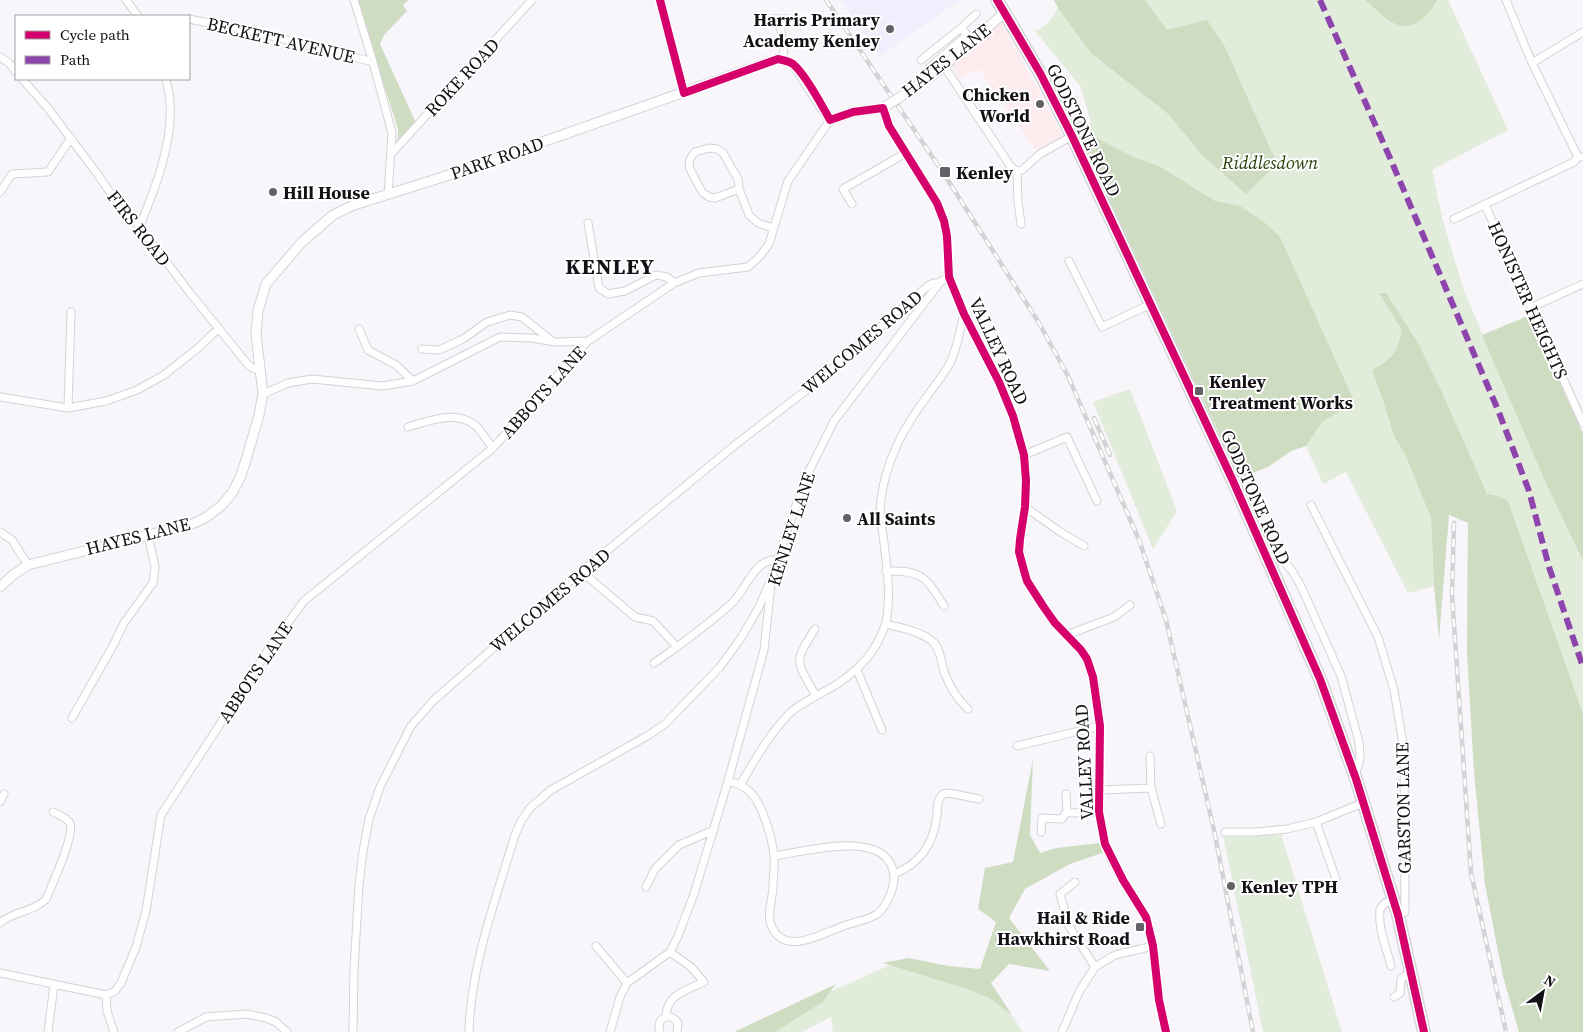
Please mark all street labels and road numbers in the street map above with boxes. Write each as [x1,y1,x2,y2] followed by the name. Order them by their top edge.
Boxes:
[205,11,358,69] street label: BECKETT AVENUE
[896,17,996,103] street label: HAYES LANE
[419,32,505,122] street label: ROKE ROAD
[1041,59,1127,201] street label: GODSTONE ROAD
[447,130,547,186] street label: PARK ROAD
[101,185,177,271] street label: FIRS ROAD
[1482,217,1574,383] street label: HONISTER HEIGHTS
[796,284,928,400] street label: WELCOMES ROAD
[963,293,1035,409] street label: VALLEY ROAD
[495,340,592,444] street label: ABBOTS LANE
[1215,425,1297,569] street label: GODSTONE ROAD
[761,469,821,589] street label: KENLEY LANE
[83,511,193,561] street label: HAYES LANE
[484,542,616,658] street label: WELCOMES ROAD
[212,616,298,728] street label: ABBOTS LANE
[1068,703,1100,821] street label: VALLEY ROAD
[1389,742,1417,874] street label: GARSTON LANE

